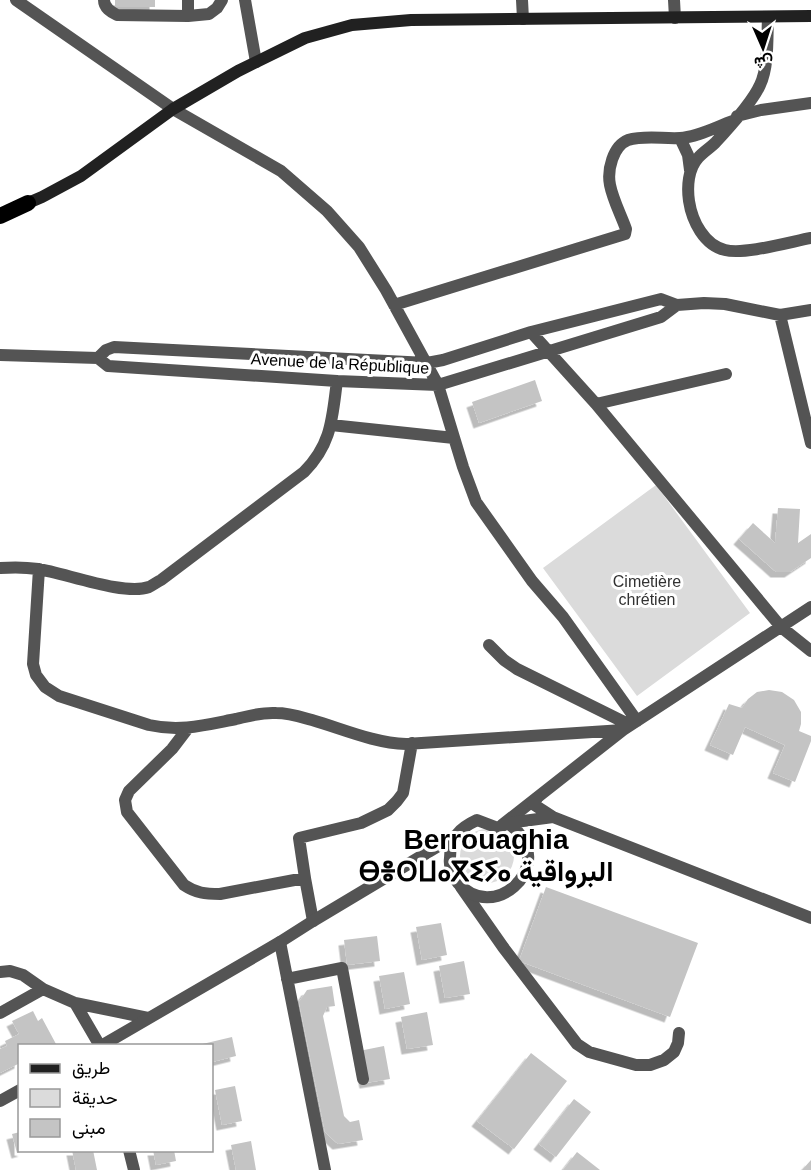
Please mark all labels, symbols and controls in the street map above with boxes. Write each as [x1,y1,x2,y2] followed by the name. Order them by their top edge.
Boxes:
[733,18,793,78] north arrow
[754,52,774,71] text: ش
[250,350,430,377] street label: Avenue de la République
[613,573,681,608] park label: Cimetière chrétien
[359,824,613,889] district label: Berrouaghia ⴱⴻⵔⵡⴰⴳⵉⵢⴰ البرواقية
[18,1044,213,1152] legend
[72,1058,110,1079] text: طريق
[72,1088,118,1108] text: حديقة
[72,1118,106,1139] text: مبنى

